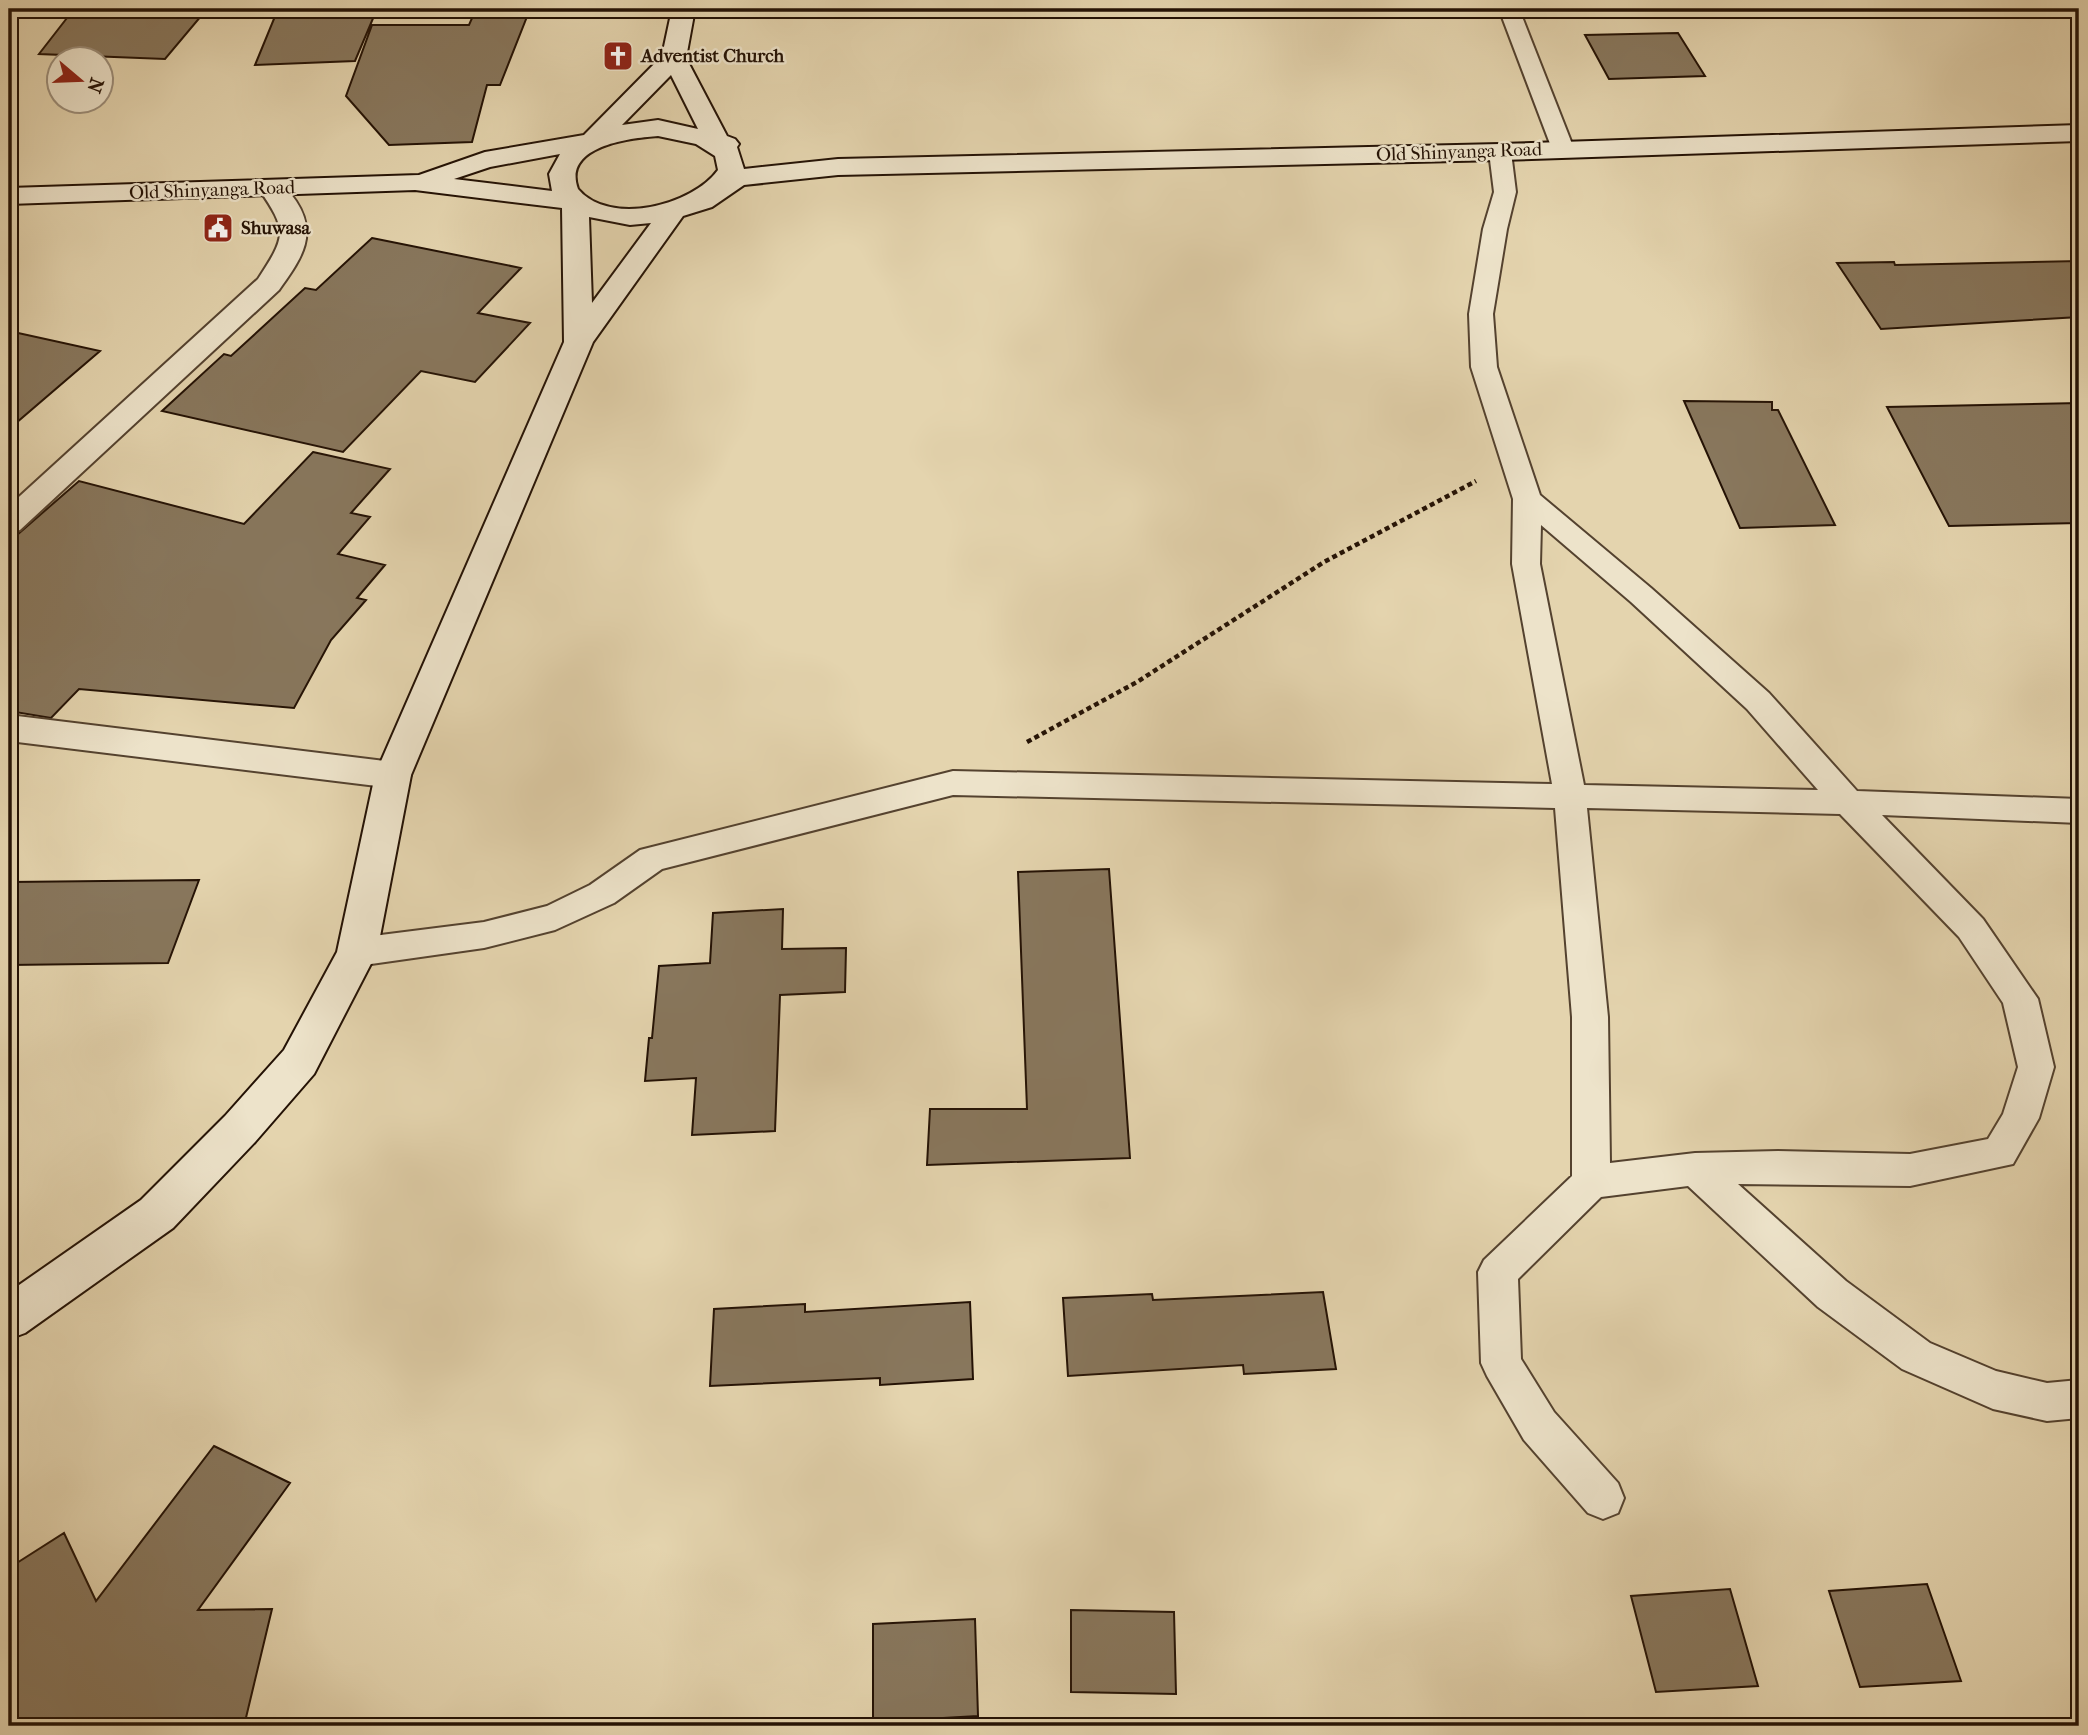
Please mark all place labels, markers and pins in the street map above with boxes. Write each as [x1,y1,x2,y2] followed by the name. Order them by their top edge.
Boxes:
[601,39,635,73] church icon: Adventist Church
[640,45,784,67] place label: Adventist Church
[201,211,235,245] public building icon: Shuwasa
[241,217,312,239] place label: Shuwasa

